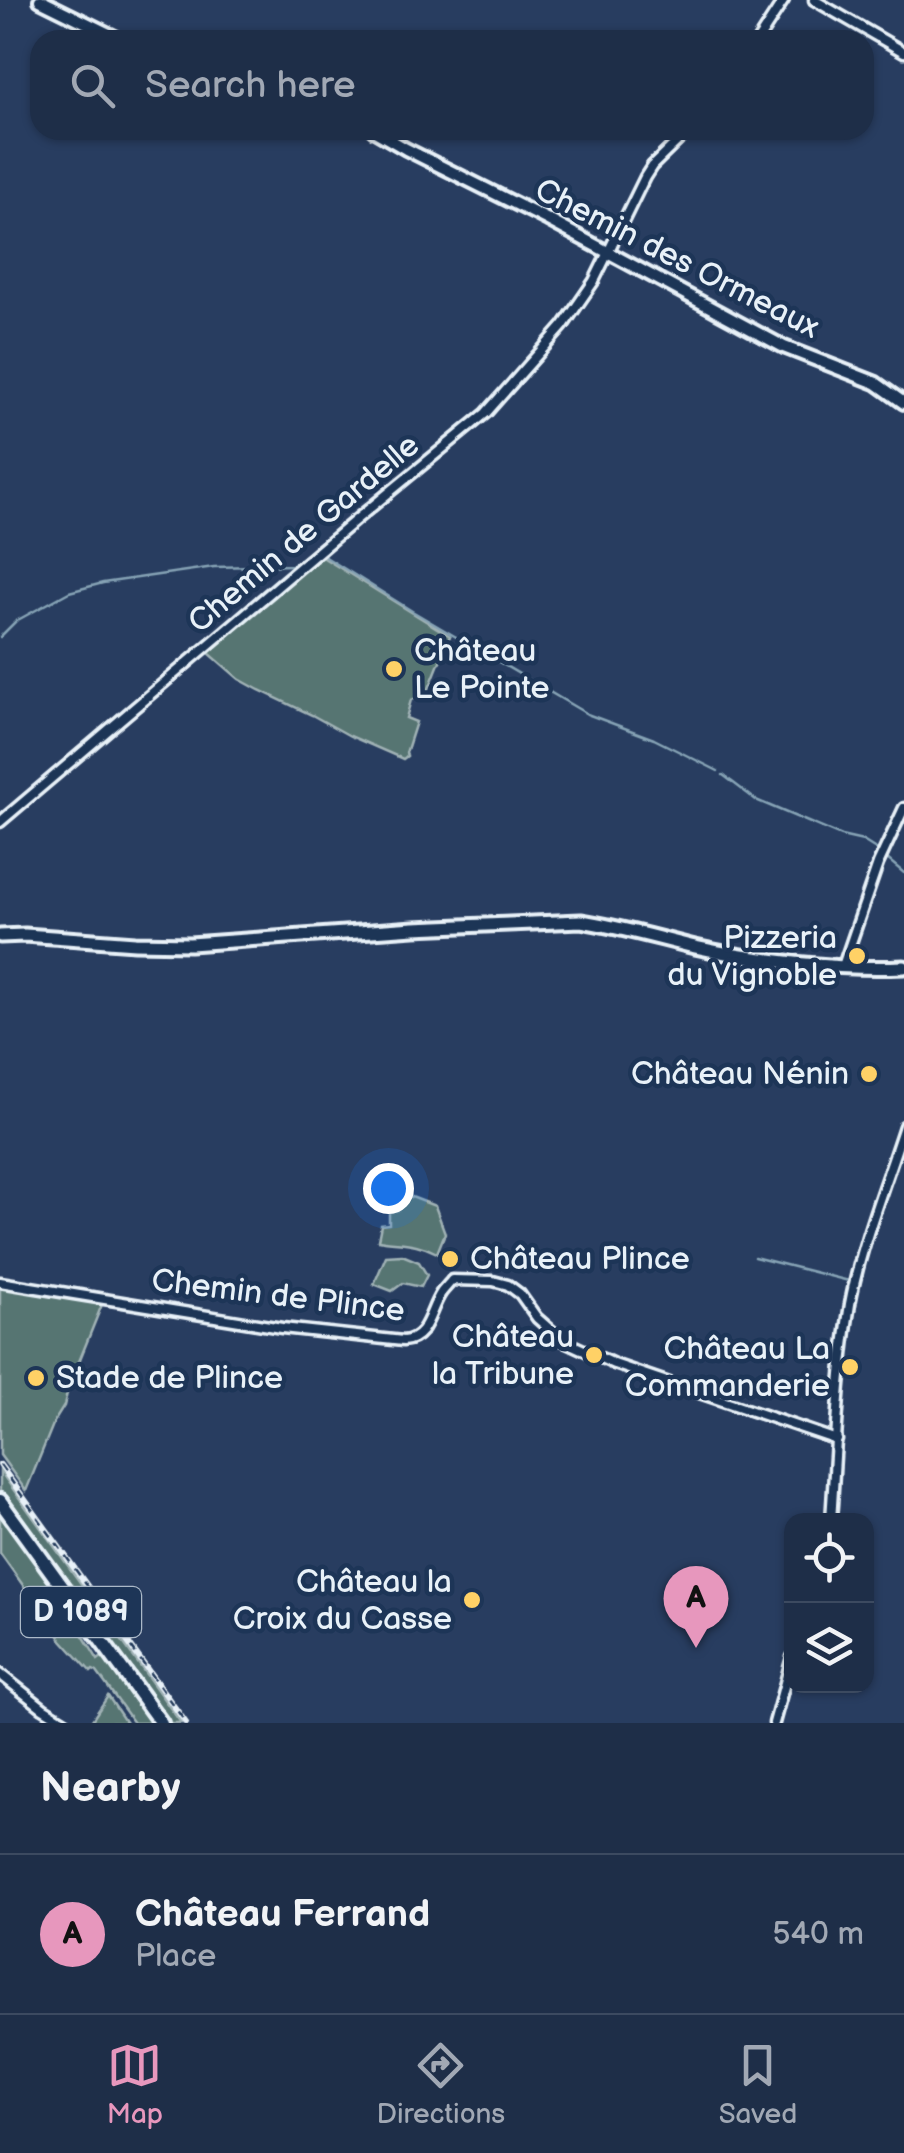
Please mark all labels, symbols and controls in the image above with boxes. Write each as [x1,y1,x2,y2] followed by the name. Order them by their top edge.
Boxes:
[30,30,874,140] search box
[65,58,120,113] icon: search
[145,63,356,108] text: Search here
[528,170,826,348] street label: Chemin des Ormeaux
[181,426,427,642] street label: Chemin de Gardelle
[414,632,549,708] place label: Château Le Pointe
[383,658,405,680] marker: Château Le Pointe
[667,919,837,995] place label: Pizzeria du Vignoble
[846,945,868,967] marker: Pizzeria du Vignoble
[631,1055,849,1094] place label: Château Nénin
[858,1063,880,1085] marker: Château Nénin
[363,1163,414,1214] your location
[470,1240,690,1279] place label: Château Plince
[439,1248,461,1270] marker: Château Plince
[149,1261,407,1331] street label: Chemin de Plince
[432,1318,574,1394] place label: Château la Tribune
[625,1330,830,1406] place label: Château La Commanderie
[583,1344,605,1366] marker: Château la Tribune
[839,1356,861,1378] marker: Château La Commanderie
[56,1359,283,1398] place label: Stade de Plince
[25,1367,47,1389] marker: Stade de Plince
[784,1513,874,1693] map controls
[784,1513,874,1603] button: locate
[233,1563,452,1639] place label: Château la Croix du Casse
[664,1566,728,1648] pin: A
[21,1587,141,1637] road number: D 1089
[461,1589,483,1611] marker: Château la Croix du Casse
[784,1603,874,1693] button: layers
[40,1763,180,1814] text: Nearby
[135,1892,430,1937] text: Château Ferrand
[63,1915,82,1954] text: A
[772,1915,864,1954] text: 540 m
[135,1937,216,1976] text: Place
[107,2038,163,2131] tab: Map
[376,2038,505,2131] tab: Directions
[719,2038,797,2131] tab: Saved

